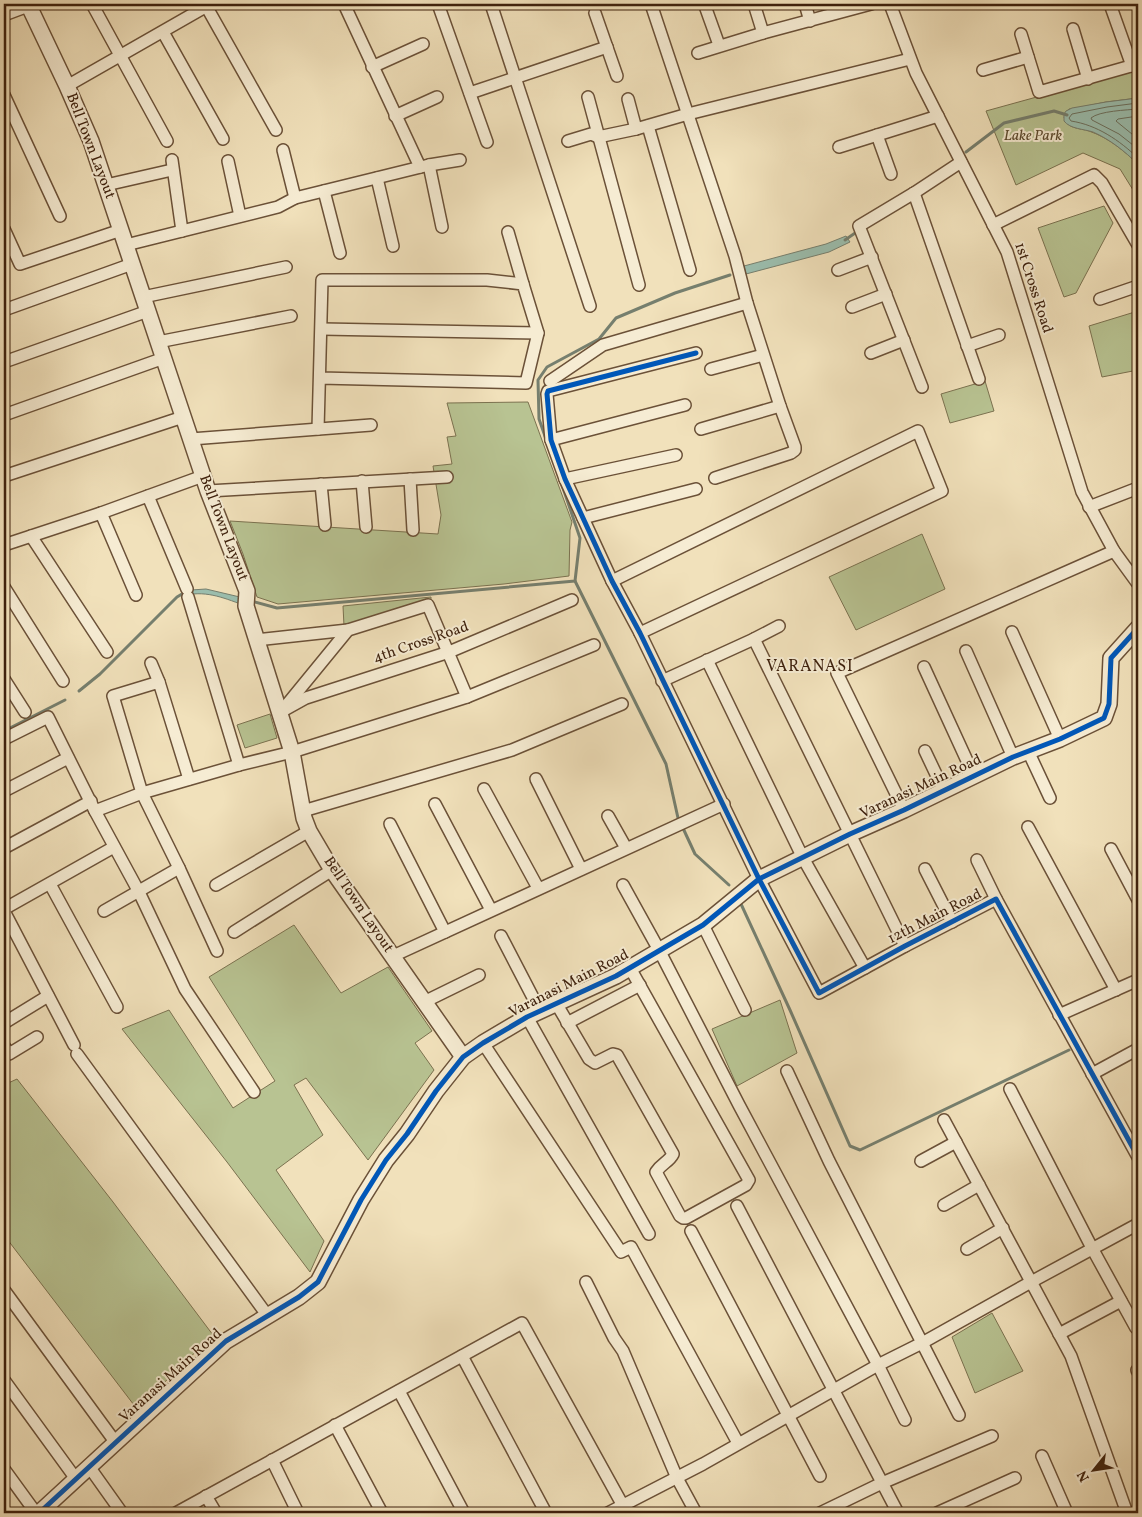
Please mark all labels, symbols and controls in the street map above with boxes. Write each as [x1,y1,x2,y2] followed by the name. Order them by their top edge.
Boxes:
[60,90,120,202] street label: Bell Town Layout
[1004,126,1062,147] park label: Lake Park
[1008,240,1058,336] street label: 1st Cross Road
[193,472,253,584] street label: Bell Town Layout
[370,617,472,669] street label: 4th Cross Road
[766,656,854,678] district label: VARANASI
[857,750,985,824] street label: Varanasi Main Road
[318,853,398,957] street label: Bell Town Layout
[884,884,986,950] street label: 12th Main Road
[505,945,633,1023] street label: Varanasi Main Road
[115,1324,227,1428] street label: Varanasi Main Road
[1070,1444,1120,1494] north arrow
[1073,1467,1095,1485] text: N

